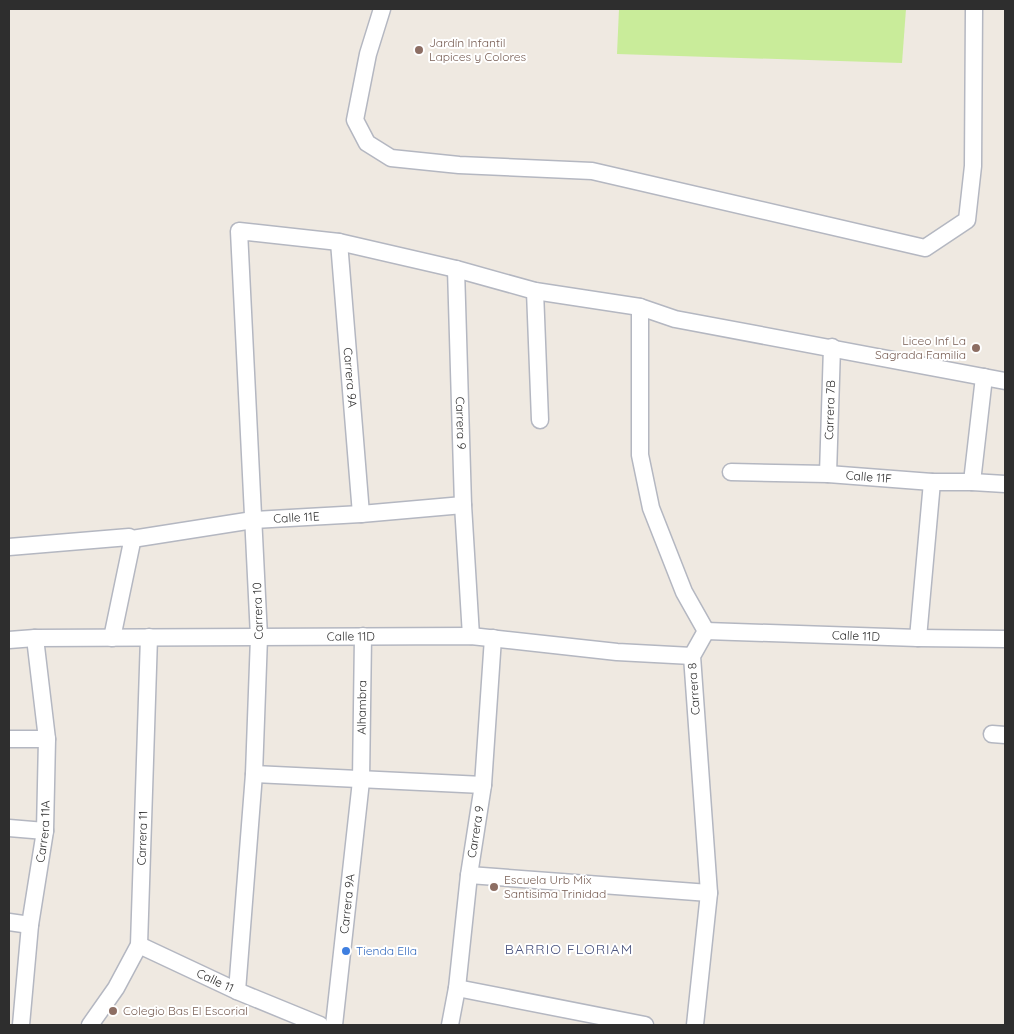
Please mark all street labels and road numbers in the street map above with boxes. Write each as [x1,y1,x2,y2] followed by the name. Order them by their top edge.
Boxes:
[341,347,360,408] street label: Carrera 9A
[821,380,838,440] street label: Carrera 7B
[453,396,469,450] street label: Carrera 9
[845,467,893,486] street label: Calle 11F
[273,508,320,526] street label: Calle 11E
[249,582,266,640] street label: Carrera 10
[832,627,881,644] street label: Calle 11D
[327,628,375,644] street label: Calle 11D
[684,662,703,716] street label: Carrera 8
[354,680,369,735] street label: Alhambra
[32,800,53,864] street label: Carrera 11A
[464,804,487,859] street label: Carrera 9
[134,810,150,866] street label: Carrera 11
[336,873,358,935] street label: Carrera 9A
[194,965,236,995] street label: Calle 11

